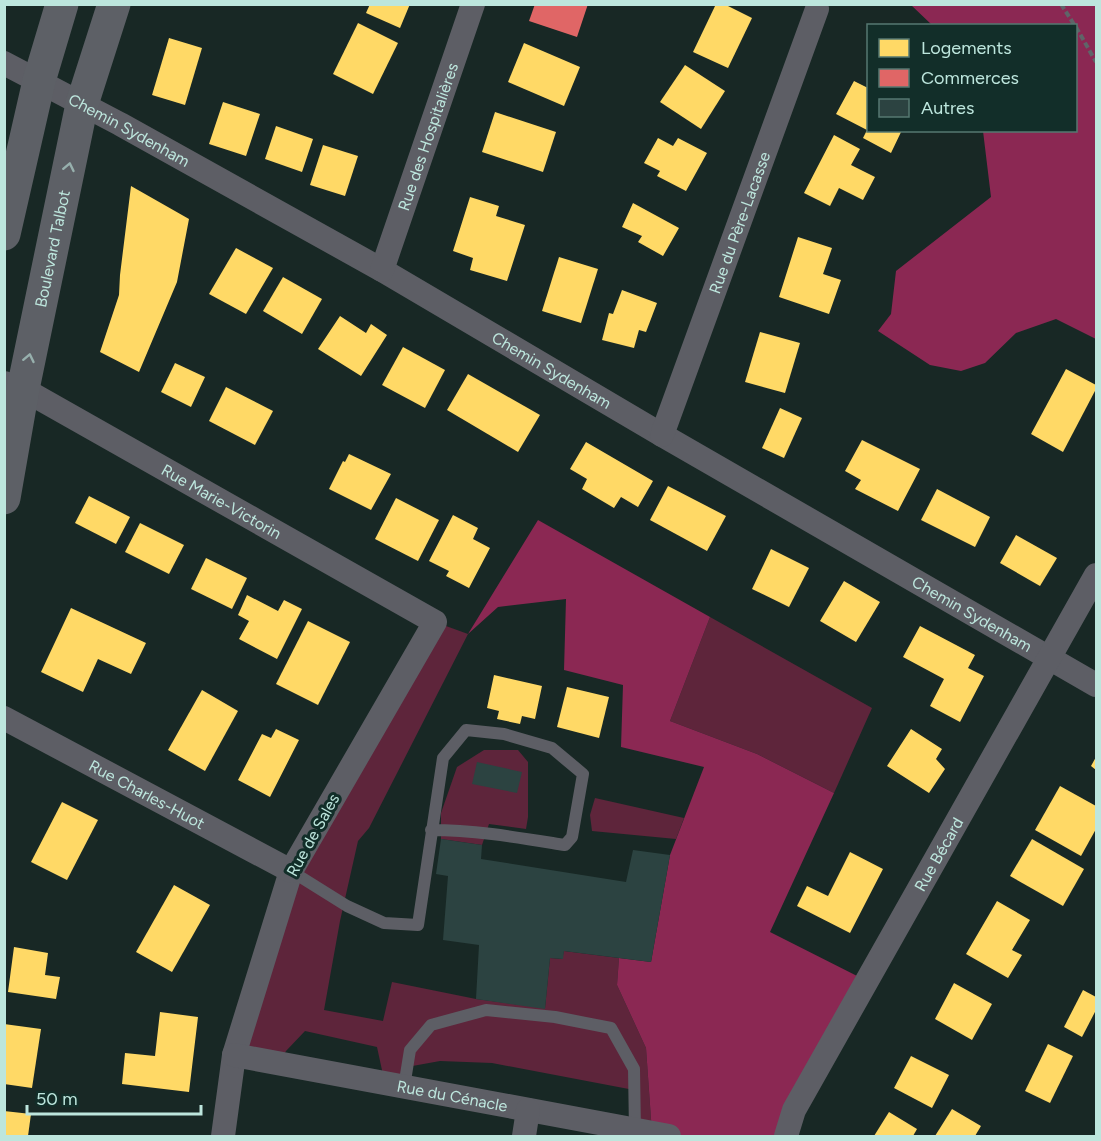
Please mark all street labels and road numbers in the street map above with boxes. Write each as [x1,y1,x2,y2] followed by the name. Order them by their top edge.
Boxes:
[394,60,462,213] street label: Rue des Hospitalières
[65,89,193,171] street label: Chemin Sydenham
[705,149,774,296] street label: Rue du Père-Lacasse
[31,188,73,309] street label: Boulevard Talbot
[489,327,615,413] street label: Chemin Sydenham
[158,460,285,543] street label: Rue Marie-Victorin
[909,572,1036,656] street label: Chemin Sydenham
[86,756,208,833] street label: Rue Charles-Huot
[283,790,343,880] street label: Rue de Sales
[910,814,967,894] street label: Rue Bécard
[395,1076,509,1115] street label: Rue du Cénacle

